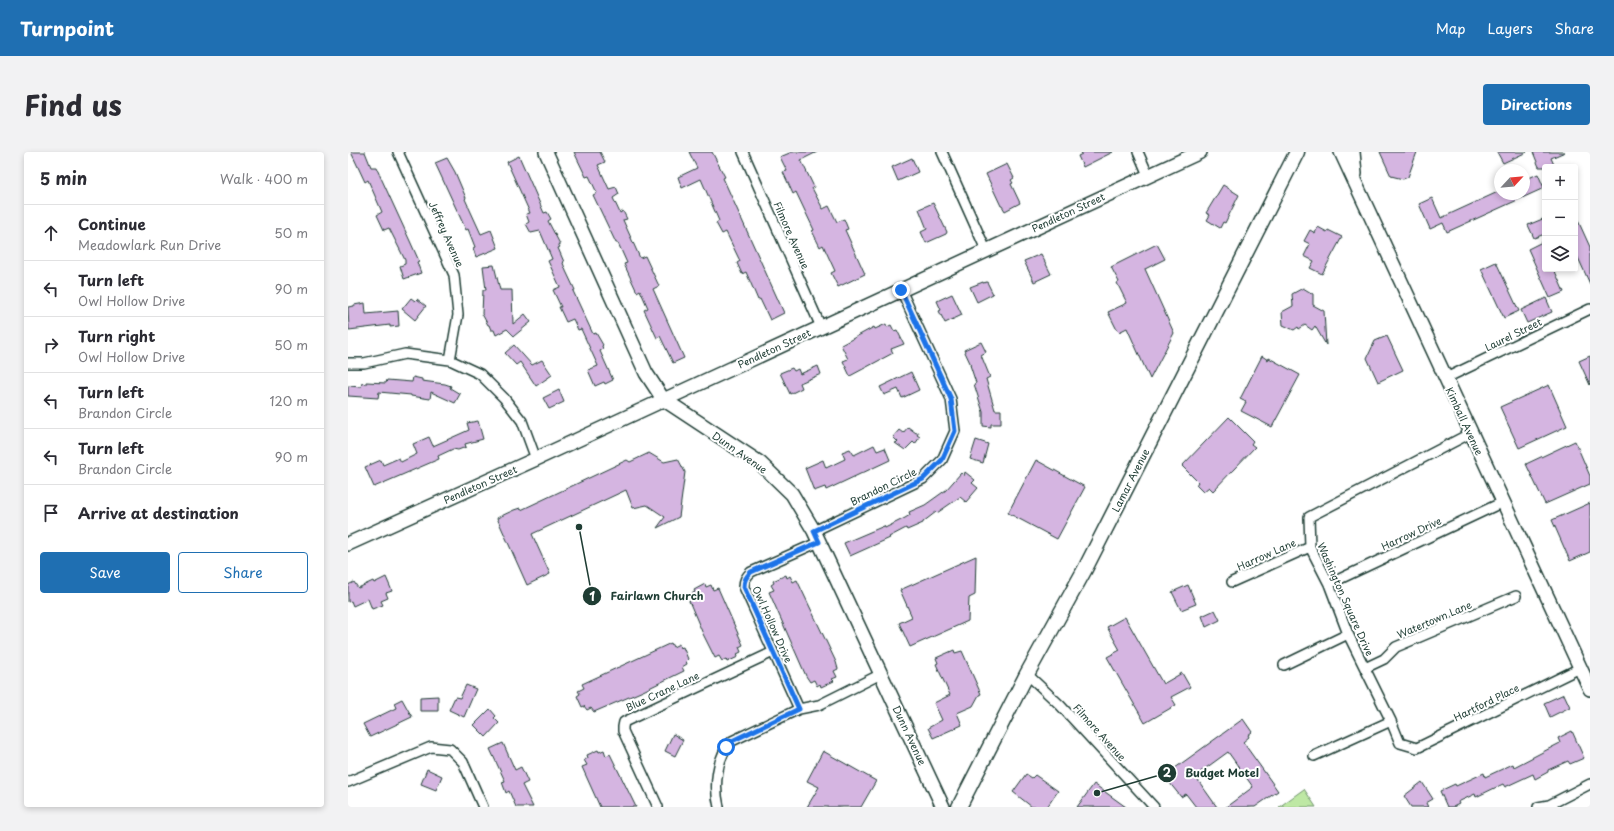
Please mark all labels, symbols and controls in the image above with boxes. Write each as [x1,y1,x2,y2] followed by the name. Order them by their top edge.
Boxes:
[20,14,114,42] text: Turnpoint
[1436,18,1466,39] text: Map
[1488,18,1533,39] text: Layers
[1555,18,1594,39] text: Share
[24,83,122,126] text: Find us
[1483,84,1590,125] button: Directions
[1494,164,1530,200] north arrow
[1542,164,1578,272] map controls
[1542,164,1578,200] button: +
[40,165,87,191] text: 5 min
[220,169,308,188] text: Walk · 400 m
[1029,188,1107,236] street label: Pendleton Street
[426,199,468,270] street label: Jeffrey Avenue
[770,199,814,272] street label: Filmore Avenue
[1542,200,1578,236] button: −
[78,212,146,235] text: Continue
[40,222,62,244] icon: ahead
[274,223,308,242] text: 50 m
[78,235,221,254] text: Meadowlark Run Drive
[1542,236,1578,272] button: layers
[78,268,144,291] text: Turn left
[40,278,62,300] icon: left
[275,279,308,298] text: 90 m
[892,281,910,299] route end
[78,291,185,310] text: Owl Hollow Drive
[1482,314,1544,354] street label: Laurel Street
[78,324,155,347] text: Turn right
[735,324,813,372] street label: Pendleton Street
[40,334,62,356] icon: right
[274,335,308,354] text: 50 m
[78,347,185,366] text: Owl Hollow Drive
[78,380,144,403] text: Turn left
[1443,384,1488,458] street label: Kimball Avenue
[40,390,62,412] icon: left
[269,391,308,410] text: 120 m
[78,403,172,422] text: Brandon Circle
[709,427,771,477] street label: Dunn Avenue
[78,436,144,459] text: Turn left
[1108,445,1153,514] street label: Lamar Avenue
[40,446,62,468] icon: left
[275,447,308,466] text: 90 m
[78,459,172,478] text: Brandon Circle
[441,461,519,507] street label: Pendleton Street
[847,463,919,509] street label: Brandon Circle
[78,501,239,524] text: Arrive at destination
[40,502,62,524] icon: arrive
[1378,513,1444,553] street label: Harrow Drive
[1234,534,1298,574] street label: Harrow Lane
[1314,540,1378,658] street label: Washington Square Drive
[40,552,170,593] button: Save
[178,552,308,593] button: Share
[749,583,797,665] street label: Owl Hollow Drive
[582,585,711,608] callout: Fairlawn Church
[589,587,595,605] text: 1
[611,587,704,604] text: Fairlawn Church
[1394,596,1474,642] street label: Watertown Lane
[622,667,702,715] street label: Blue Crane Lane
[1451,680,1521,724] street label: Hartford Place
[1070,700,1130,764] street label: Filmore Avenue
[890,703,931,768] street label: Dunn Avenue
[717,738,735,756] route start
[1157,761,1267,784] callout: Budget Motel
[1163,763,1172,781] text: 2
[1185,764,1259,781] text: Budget Motel

